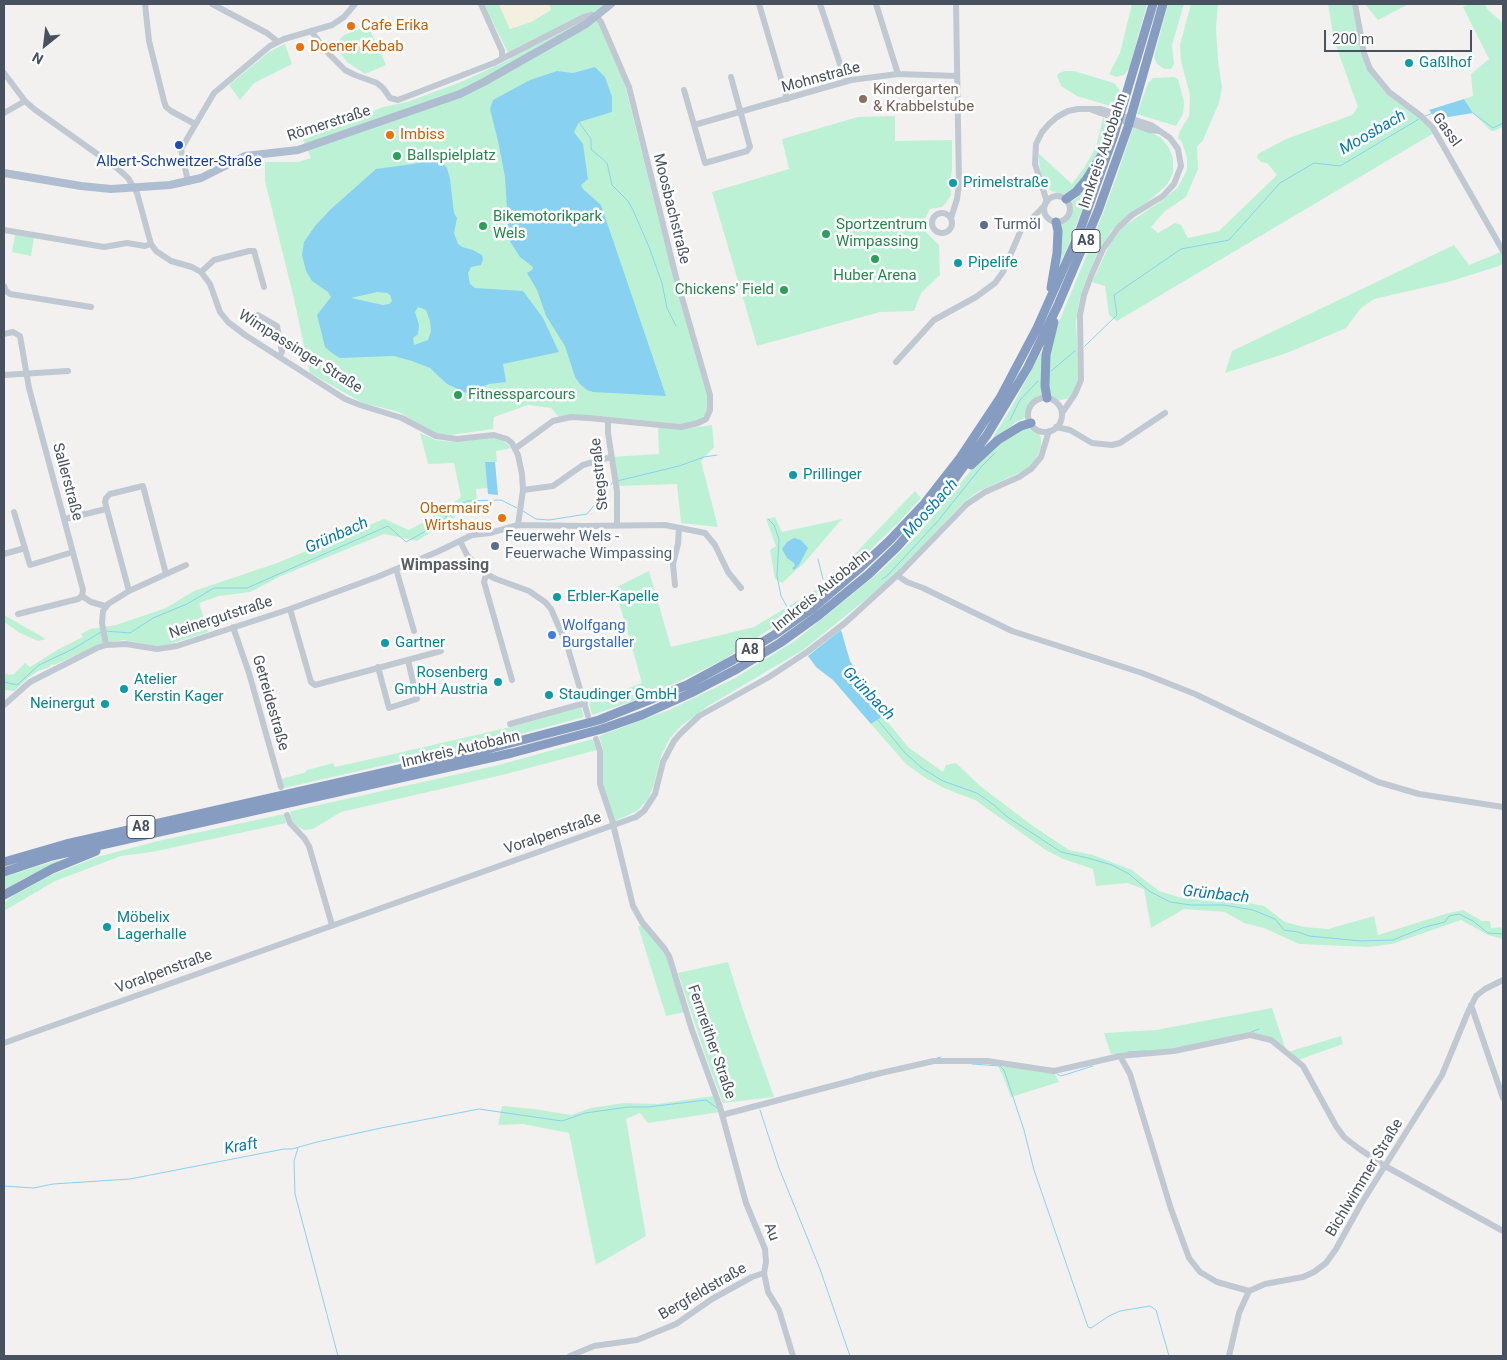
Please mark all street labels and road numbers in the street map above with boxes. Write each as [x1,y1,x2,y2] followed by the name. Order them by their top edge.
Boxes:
[780,59,862,97] street label: Mohnstraße
[1076,91,1132,211] street label: Innkreis Autobahn
[285,102,373,146] street label: Römerstraße
[1428,110,1464,150] street label: Gassl
[649,152,693,266] street label: Moosbachstraße
[1072,230,1100,252] road number: A8
[235,306,365,398] street label: Wimpassinger Straße
[587,437,613,511] street label: Stegstraße
[48,441,86,523] street label: Sallerstraße
[769,546,875,636] street label: Innkreis Autobahn
[167,593,275,643] street label: Neinergutstraße
[736,638,764,662] road number: A8
[248,653,292,753] street label: Getreidestraße
[400,728,522,772] street label: Innkreis Autobahn
[502,809,604,859] street label: Voralpenstraße
[127,816,155,839] road number: A8
[113,946,215,998] street label: Voralpenstraße
[683,983,739,1101] street label: Fernreither Straße
[1323,1116,1407,1240] street label: Bichlwimmer Straße
[759,1220,783,1244] street label: Au
[656,1260,750,1324] street label: Bergfeldstraße

